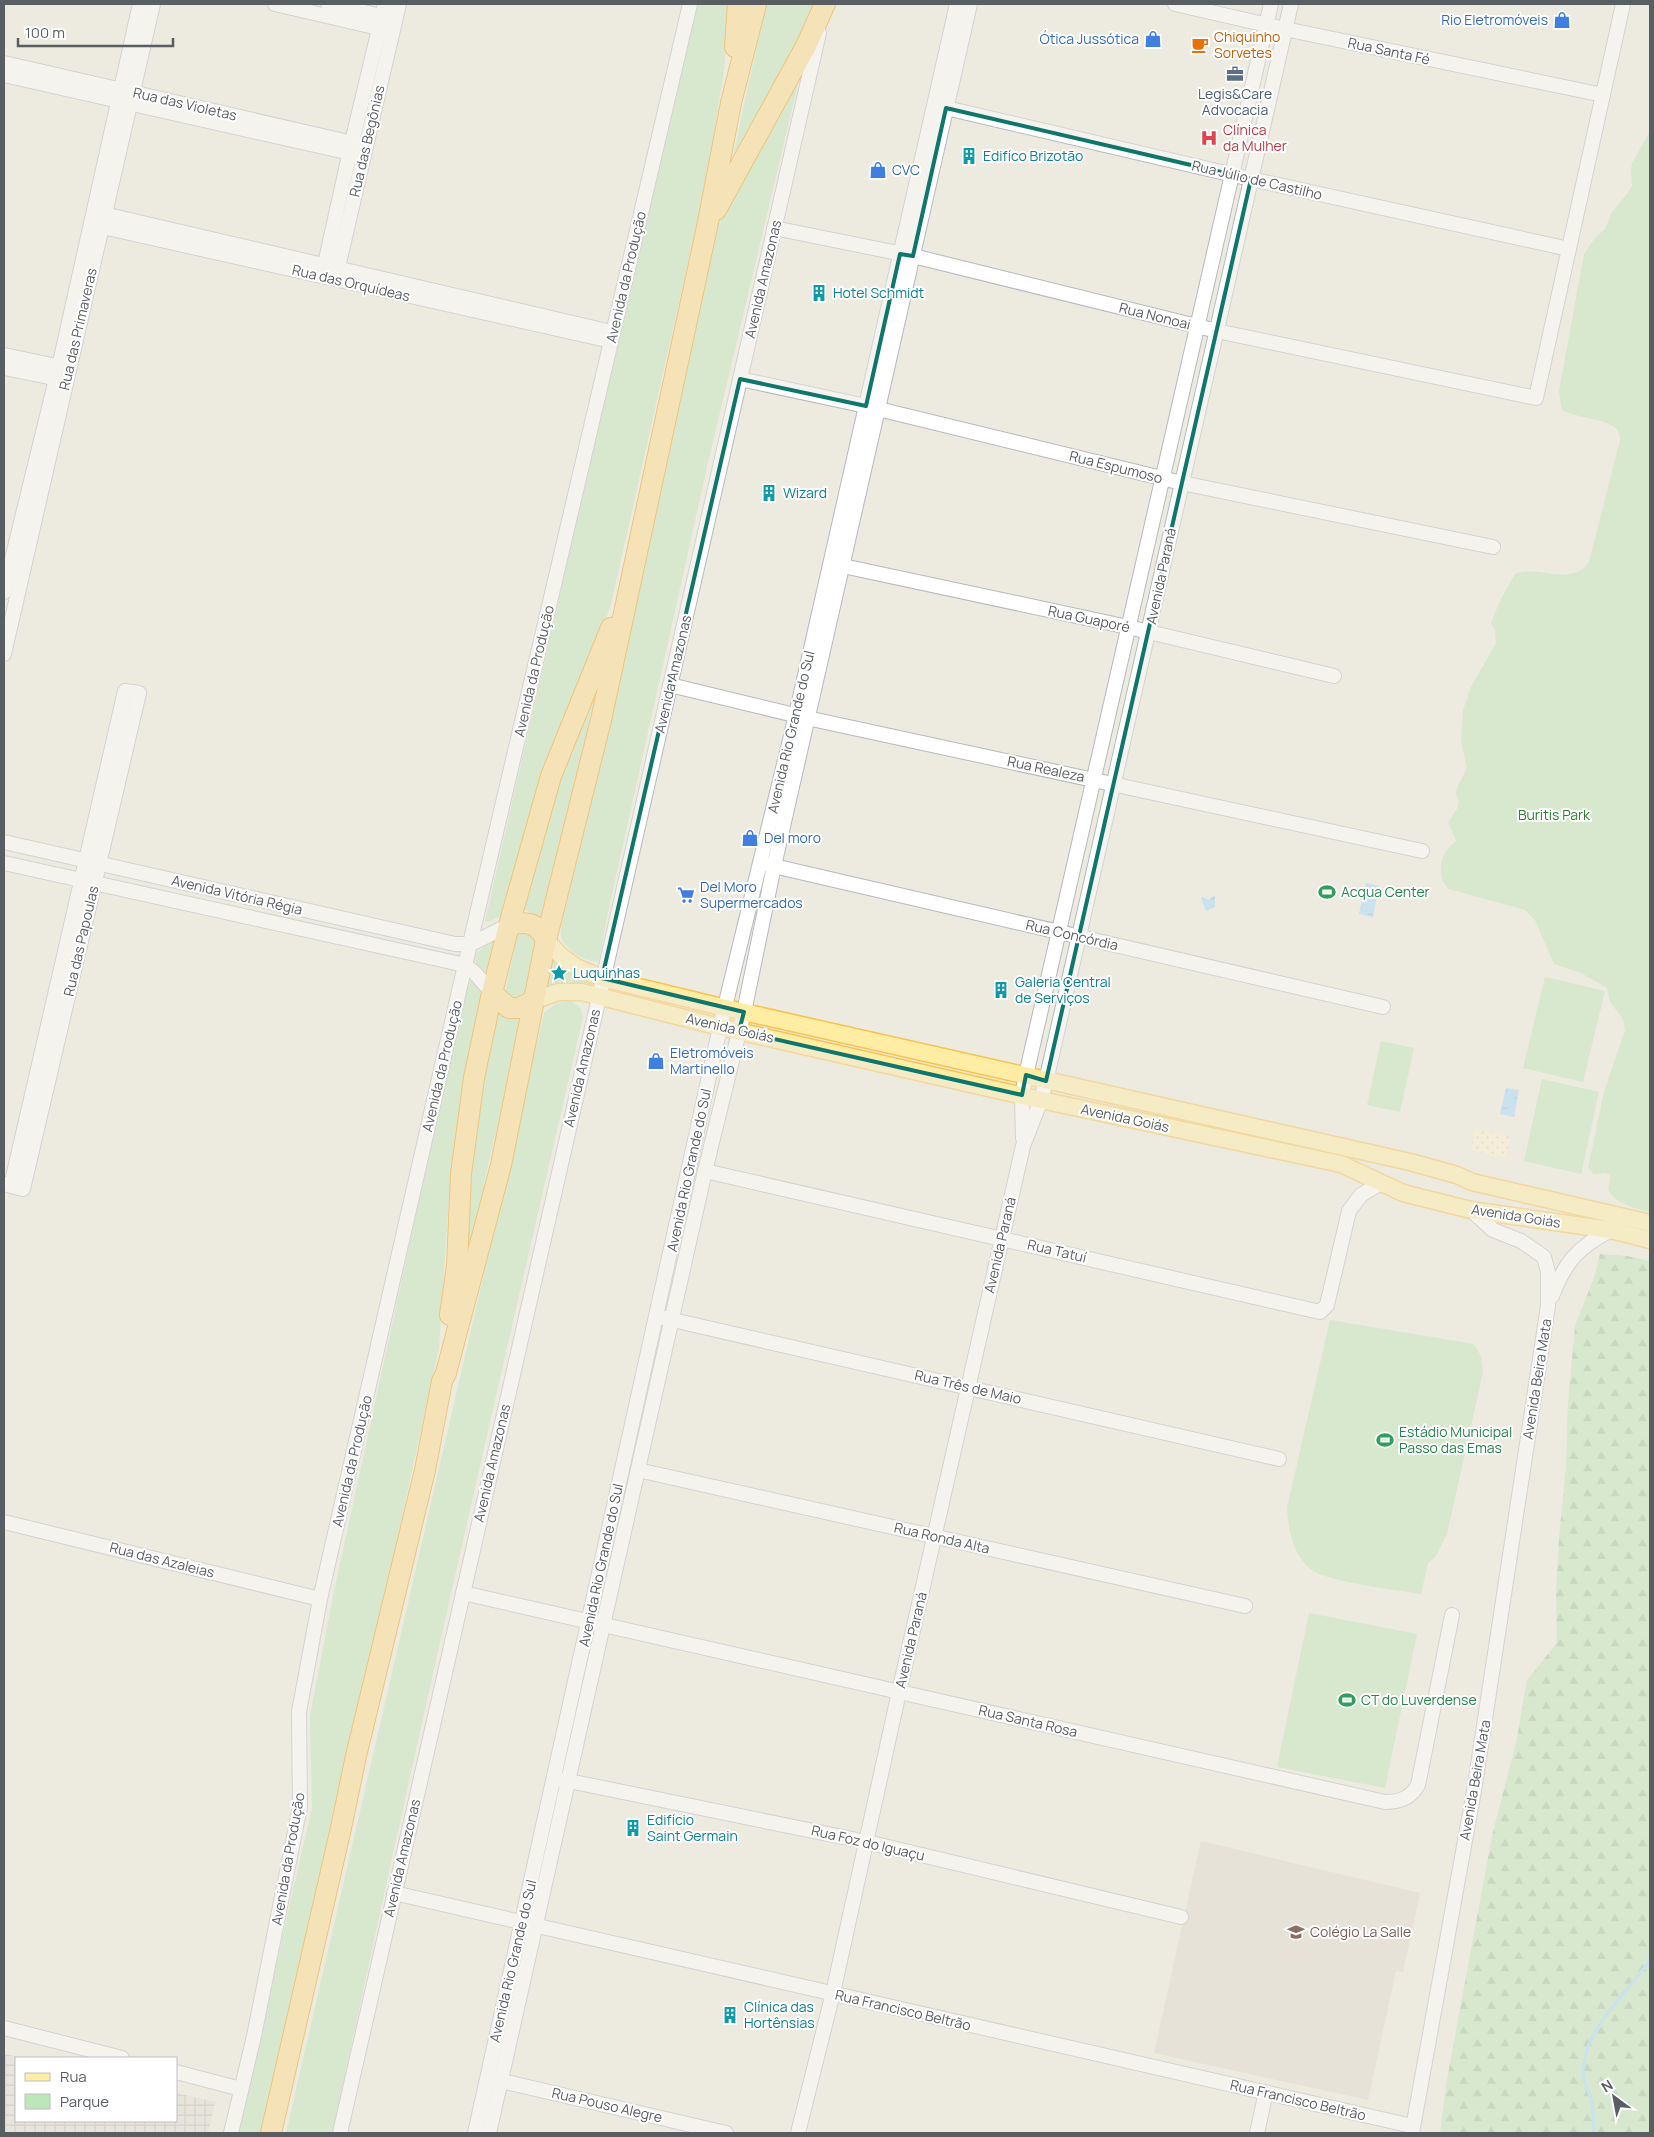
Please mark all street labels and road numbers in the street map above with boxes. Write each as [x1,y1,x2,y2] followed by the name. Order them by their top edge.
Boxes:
[1346,33,1432,68] street label: Rua Santa Fé
[131,82,239,125] street label: Rua das Violetas
[344,83,389,199] street label: Rua das Begônias
[1190,155,1324,204] street label: Rua Júlio de Castilho
[601,209,650,345] street label: Avenida da Produção
[740,218,785,340] street label: Avenida Amazonas
[290,260,412,305] street label: Rua das Orquídeas
[54,266,101,392] street label: Rua das Primaveras
[1117,297,1193,334] street label: Rua Nonoai
[1068,446,1165,487] street label: Rua Espumoso
[1141,526,1180,626] street label: Avenida Paraná
[1046,601,1132,636] street label: Rua Guaporé
[509,603,558,739] street label: Avenida da Produção
[650,613,695,735] street label: Avenida Amazonas
[763,649,818,815] street label: Avenida Rio Grande do Sul
[1006,751,1087,786] street label: Rua Realeza
[170,870,304,919] street label: Avenida Vitória Régia
[59,884,102,998] street label: Rua das Papoulas
[1024,915,1120,954] street label: Rua Concórdia
[417,998,466,1134] street label: Avenida da Produção
[559,1007,604,1129] street label: Avenida Amazonas
[684,1008,776,1047] street label: Avenida Goiás
[662,1087,715,1253] street label: Avenida Rio Grande do Sul
[1079,1099,1171,1136] street label: Avenida Goiás
[979,1195,1020,1295] street label: Avenida Paraná
[1470,1199,1562,1232] street label: Avenida Goiás
[1026,1235,1089,1267] street label: Rua Tatuí
[1518,1317,1555,1441] street label: Avenida Beira Mata
[913,1365,1023,1408] street label: Rua Três de Maio
[327,1393,376,1529] street label: Avenida da Produção
[469,1402,514,1524] street label: Avenida Amazonas
[574,1482,627,1648] street label: Avenida Rio Grande do Sul
[892,1517,992,1558] street label: Rua Ronda Alta
[108,1537,217,1582] street label: Rua das Azaleias
[890,1590,931,1690] street label: Avenida Paraná
[977,1700,1079,1741] street label: Rua Santa Rosa
[1455,1718,1494,1842] street label: Avenida Beira Mata
[266,1791,309,1927] street label: Avenida da Produção
[379,1797,424,1919] street label: Avenida Amazonas
[810,1820,927,1865] street label: Rua Foz do Iguaçu
[485,1878,540,2044] street label: Avenida Rio Grande do Sul
[833,1985,973,2034] street label: Rua Francisco Beltrão
[1228,2075,1368,2124] street label: Rua Francisco Beltrão
[550,2083,664,2126] street label: Rua Pouso Alegre

